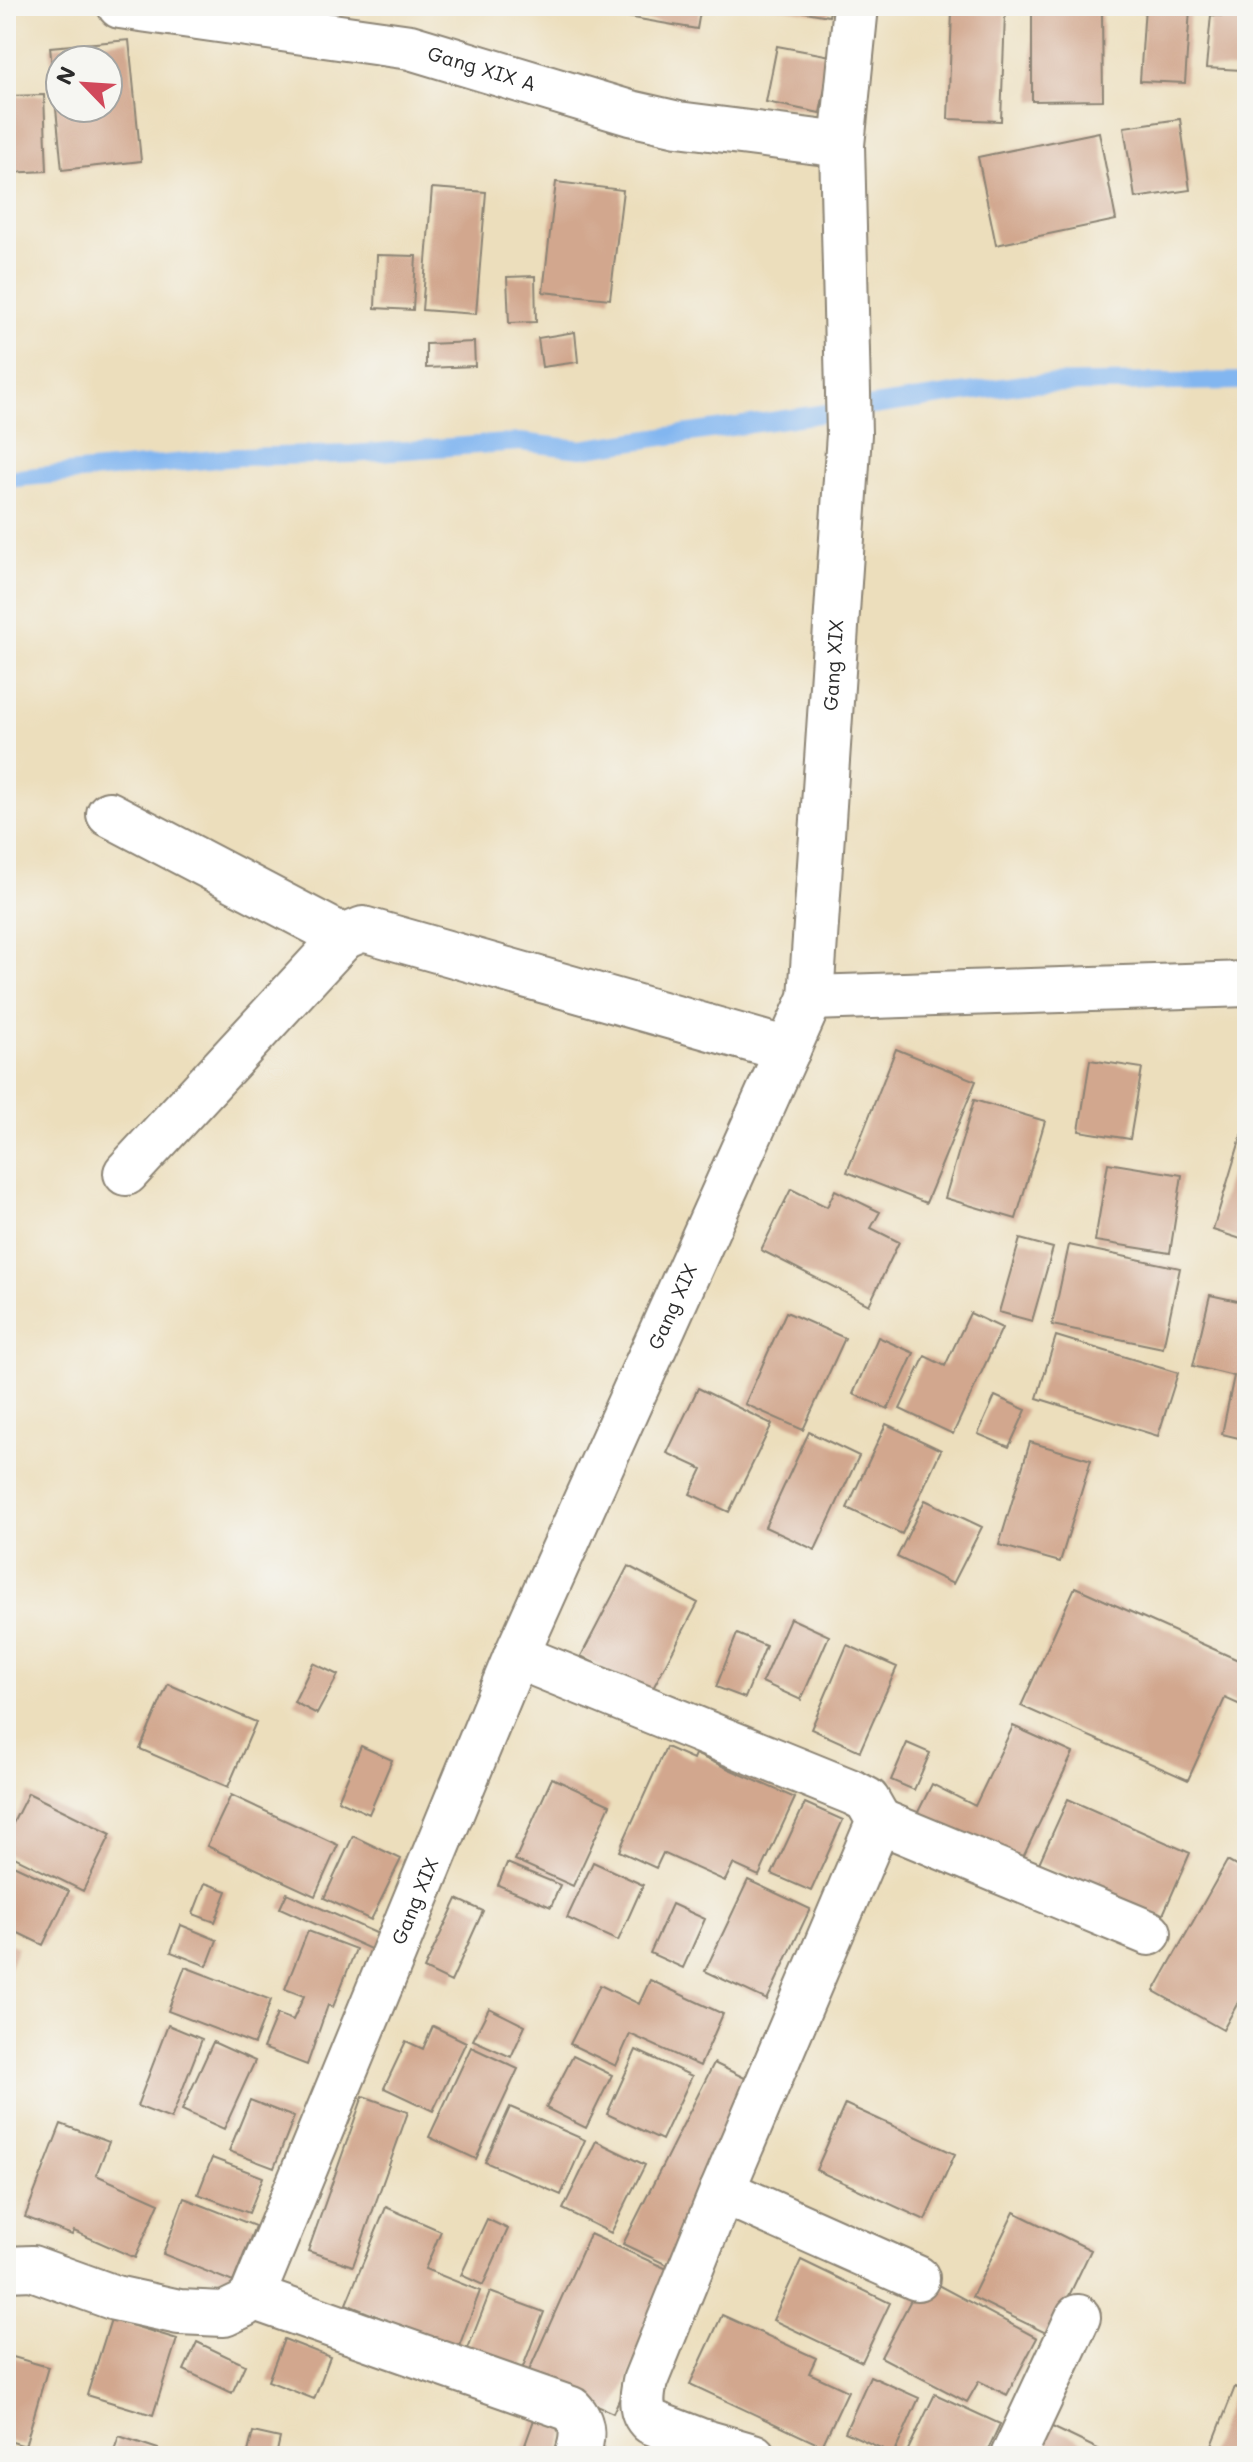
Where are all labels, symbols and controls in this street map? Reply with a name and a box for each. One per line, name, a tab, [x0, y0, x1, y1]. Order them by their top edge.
street label: Gang XIX A	[425, 39, 540, 96]
north arrow	[44, 44, 124, 124]
text: N	[49, 62, 82, 89]
street label: Gang XIX	[816, 618, 848, 712]
street label: Gang XIX	[641, 1259, 702, 1353]
street label: Gang XIX	[385, 1853, 444, 1948]

